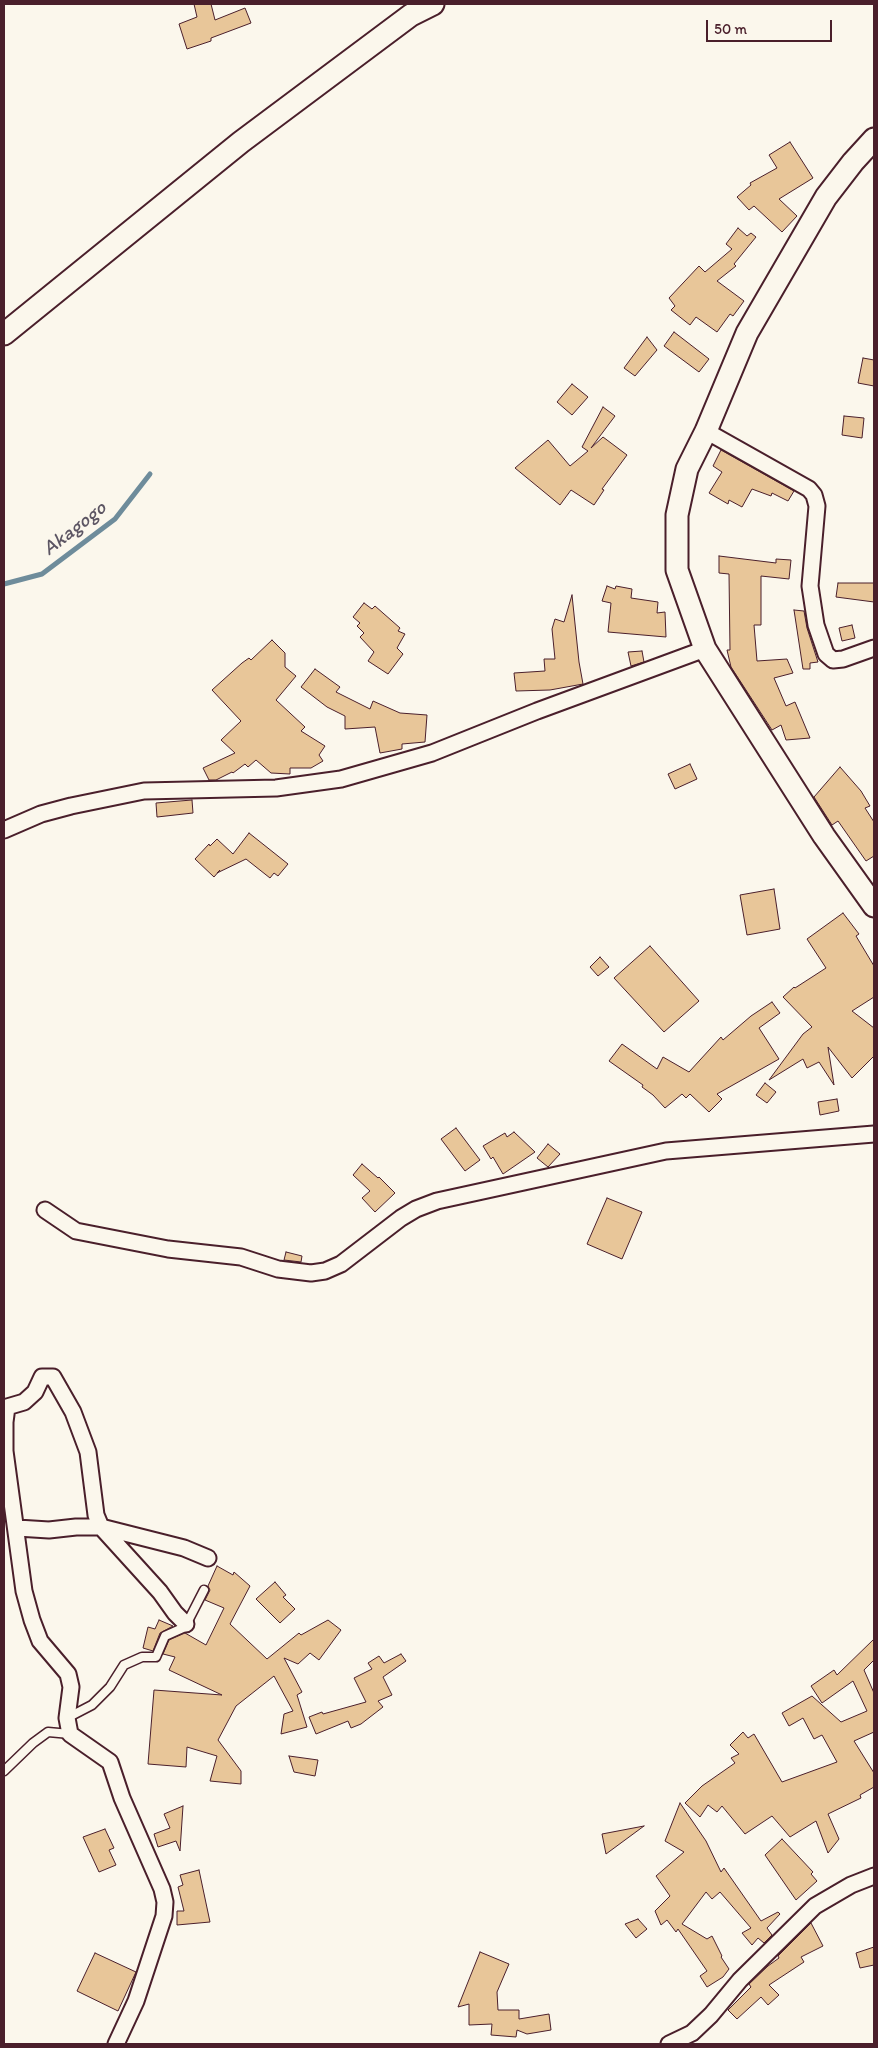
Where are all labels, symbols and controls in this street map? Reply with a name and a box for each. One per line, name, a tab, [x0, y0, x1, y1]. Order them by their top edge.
scale bar	[708, 10, 834, 42]
text: 50 m	[714, 20, 747, 38]
water label: Akagogo	[38, 497, 112, 561]

